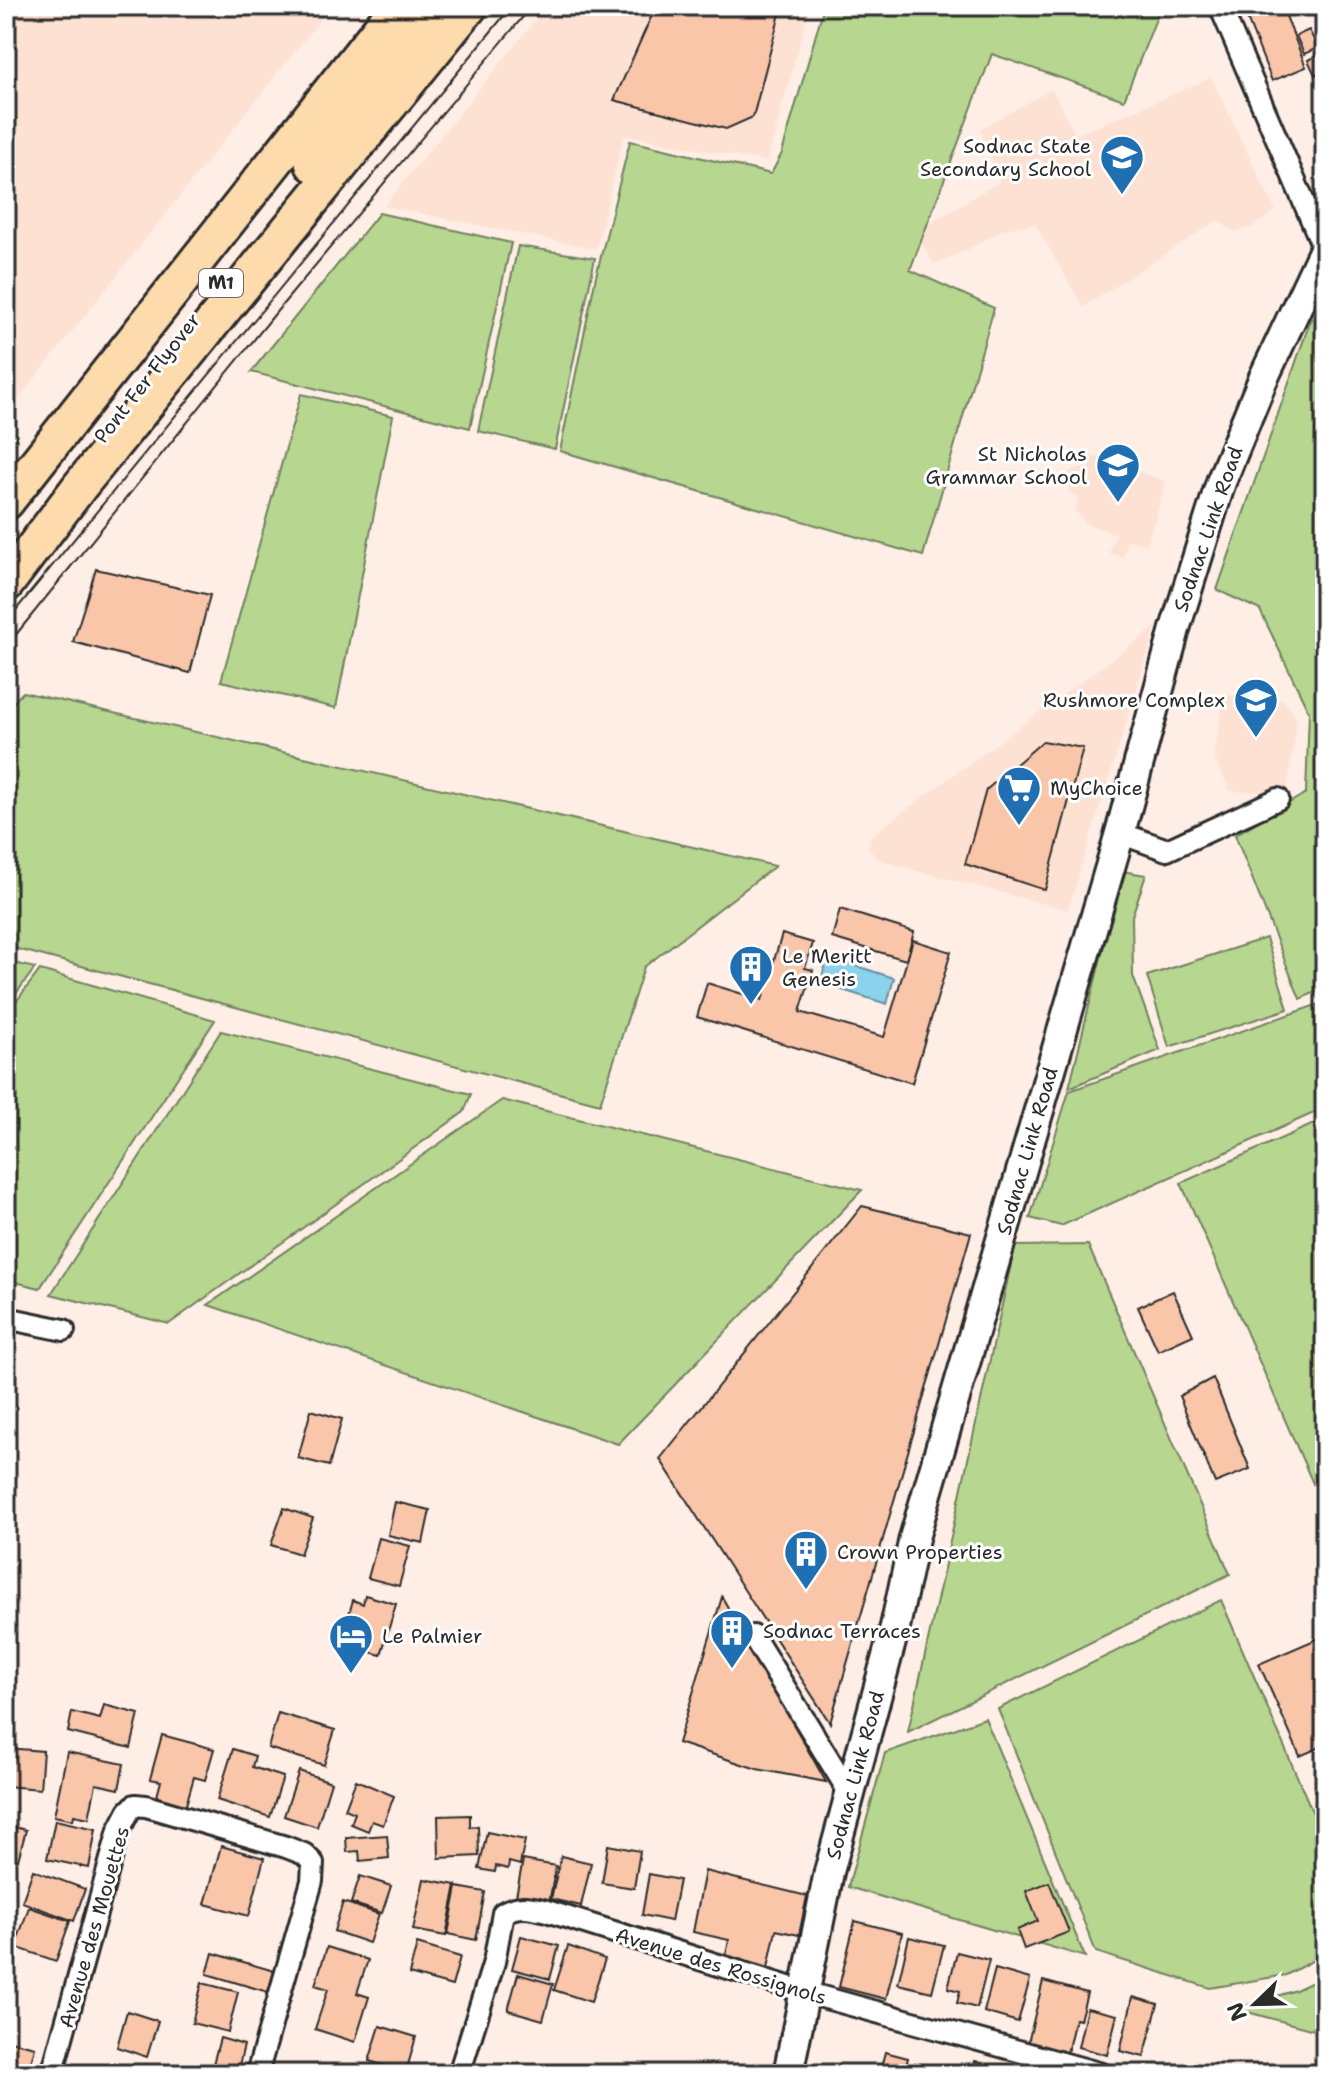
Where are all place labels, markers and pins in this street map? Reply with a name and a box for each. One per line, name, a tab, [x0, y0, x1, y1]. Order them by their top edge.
place label: Sodnac State Secondary School	[920, 133, 1091, 182]
school or university icon: Sodnac State Secondary School	[1098, 133, 1146, 196]
place label: St Nicholas Grammar School	[926, 441, 1087, 490]
school or university icon: St Nicholas Grammar School	[1094, 441, 1142, 504]
school or university icon: Rushmore Complex	[1232, 676, 1280, 739]
place label: Rushmore Complex	[1043, 687, 1225, 713]
supermarket icon: MyChoice	[995, 764, 1043, 827]
place label: MyChoice	[1050, 775, 1143, 801]
building icon: Le Meritt Genesis	[727, 943, 775, 1006]
place label: Le Meritt Genesis	[782, 943, 872, 992]
building icon: Crown Properties	[782, 1528, 830, 1591]
place label: Crown Properties	[837, 1539, 1003, 1565]
building icon: Sodnac Terraces	[708, 1607, 756, 1670]
hotel icon: Le Palmier	[327, 1612, 375, 1675]
place label: Sodnac Terraces	[763, 1618, 921, 1644]
place label: Le Palmier	[382, 1623, 483, 1649]

